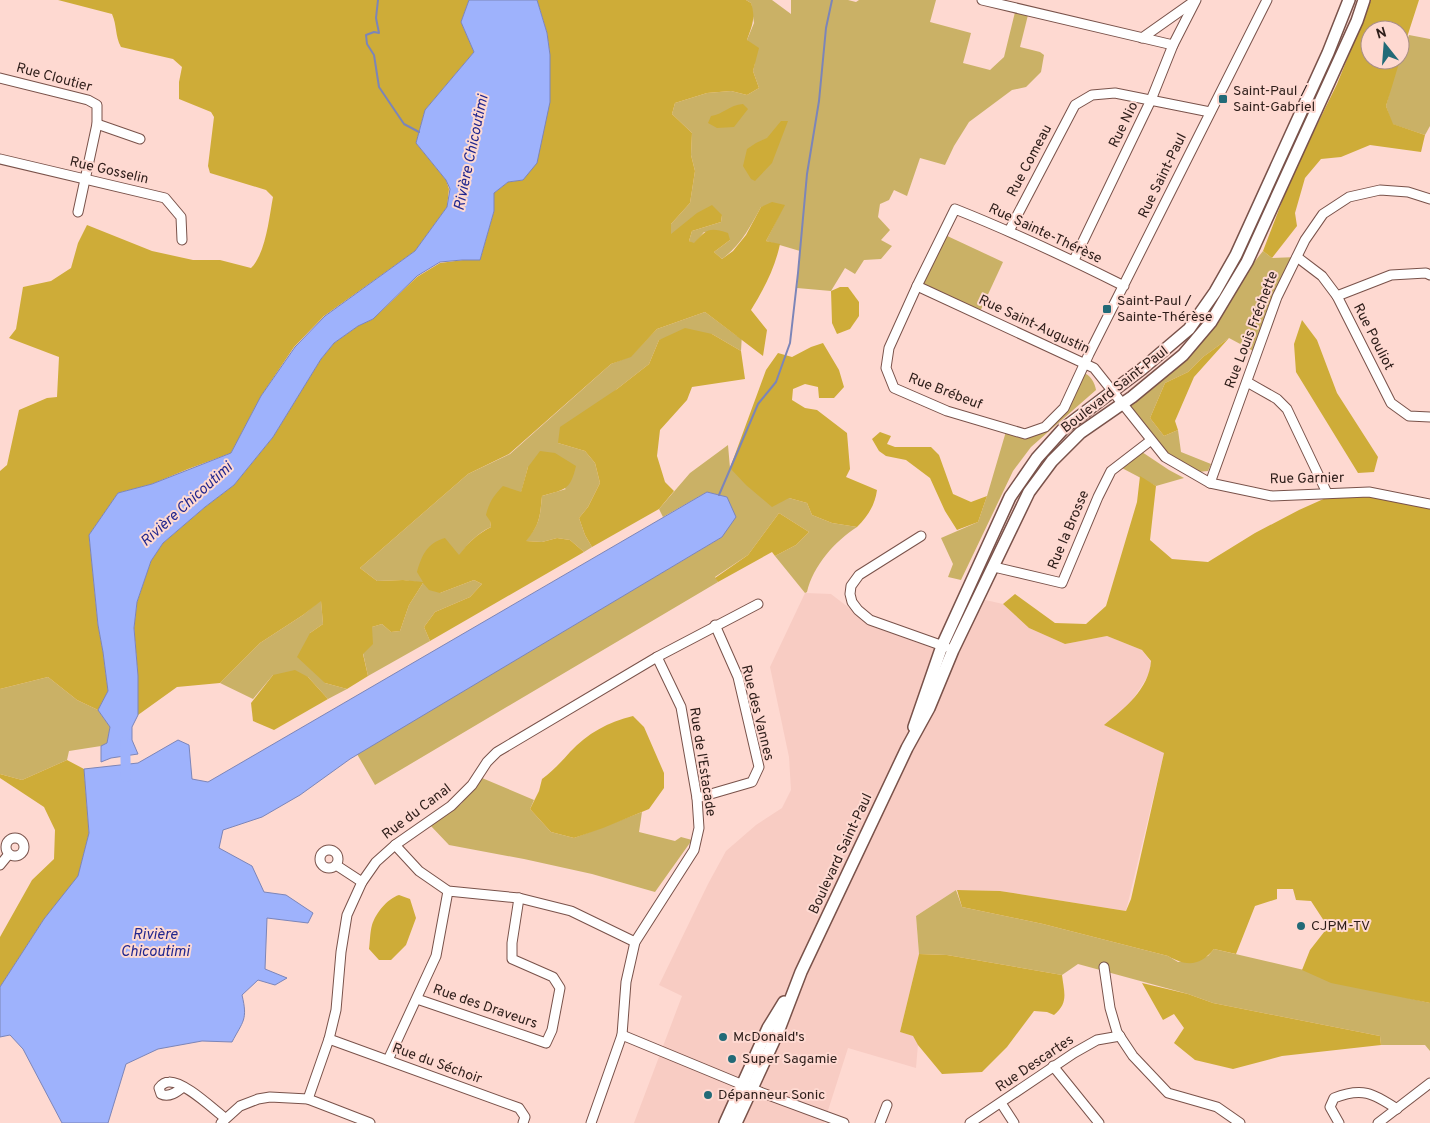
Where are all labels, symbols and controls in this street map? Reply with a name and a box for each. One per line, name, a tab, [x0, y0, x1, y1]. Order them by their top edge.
north arrow	[1360, 20, 1410, 70]
text: N	[1374, 24, 1389, 44]
street label: Rue Cloutier	[14, 60, 94, 96]
place label: Saint-Paul / Saint-Gabriel	[1233, 83, 1315, 116]
water label: Rivière Chicoutimi	[450, 92, 494, 212]
marker: Saint-Paul / Saint-Gabriel	[1217, 93, 1229, 105]
street label: Rue Nio	[1106, 99, 1142, 151]
street label: Rue Comeau	[1004, 122, 1056, 200]
street label: Rue Saint-Paul	[1135, 131, 1191, 221]
street label: Rue Gosselin	[68, 154, 150, 188]
street label: Rue Sainte-Thérèse	[986, 200, 1104, 268]
street label: Rue Louis Fréchette	[1222, 269, 1282, 391]
street label: Rue Saint-Augustin	[976, 292, 1092, 358]
place label: Saint-Paul / Sainte-Thérèse	[1117, 293, 1212, 326]
street label: Rue Pouliot	[1349, 301, 1397, 373]
marker: Saint-Paul / Sainte-Thérèse	[1101, 303, 1113, 315]
street label: Boulevard Saint-Paul	[1058, 343, 1172, 437]
street label: Rue Brébeuf	[906, 370, 985, 414]
water label: Rivière Chicoutimi	[137, 458, 238, 551]
street label: Rue Garnier	[1269, 470, 1345, 488]
street label: Rue la Brosse	[1045, 488, 1093, 572]
street label: Rue des Vannes	[737, 663, 777, 763]
street label: Rue de l'Estacade	[685, 706, 719, 818]
street label: Rue du Canal	[379, 780, 455, 844]
street label: Boulevard Saint-Paul	[806, 791, 876, 917]
place label: CJPM-TV	[1311, 918, 1370, 935]
marker: CJPM-TV	[1295, 920, 1307, 932]
water label: Rivière Chicoutimi	[121, 926, 191, 962]
street label: Rue des Draveurs	[430, 981, 540, 1033]
place label: McDonald's	[733, 1029, 805, 1046]
marker: McDonald's	[717, 1031, 729, 1043]
street label: Rue Descartes	[993, 1032, 1077, 1096]
street label: Rue du Séchoir	[390, 1040, 485, 1088]
place label: Super Sagamie	[742, 1051, 837, 1068]
marker: Super Sagamie	[726, 1053, 738, 1065]
place label: Dépanneur Sonic	[718, 1087, 825, 1104]
marker: Dépanneur Sonic	[702, 1089, 714, 1101]

